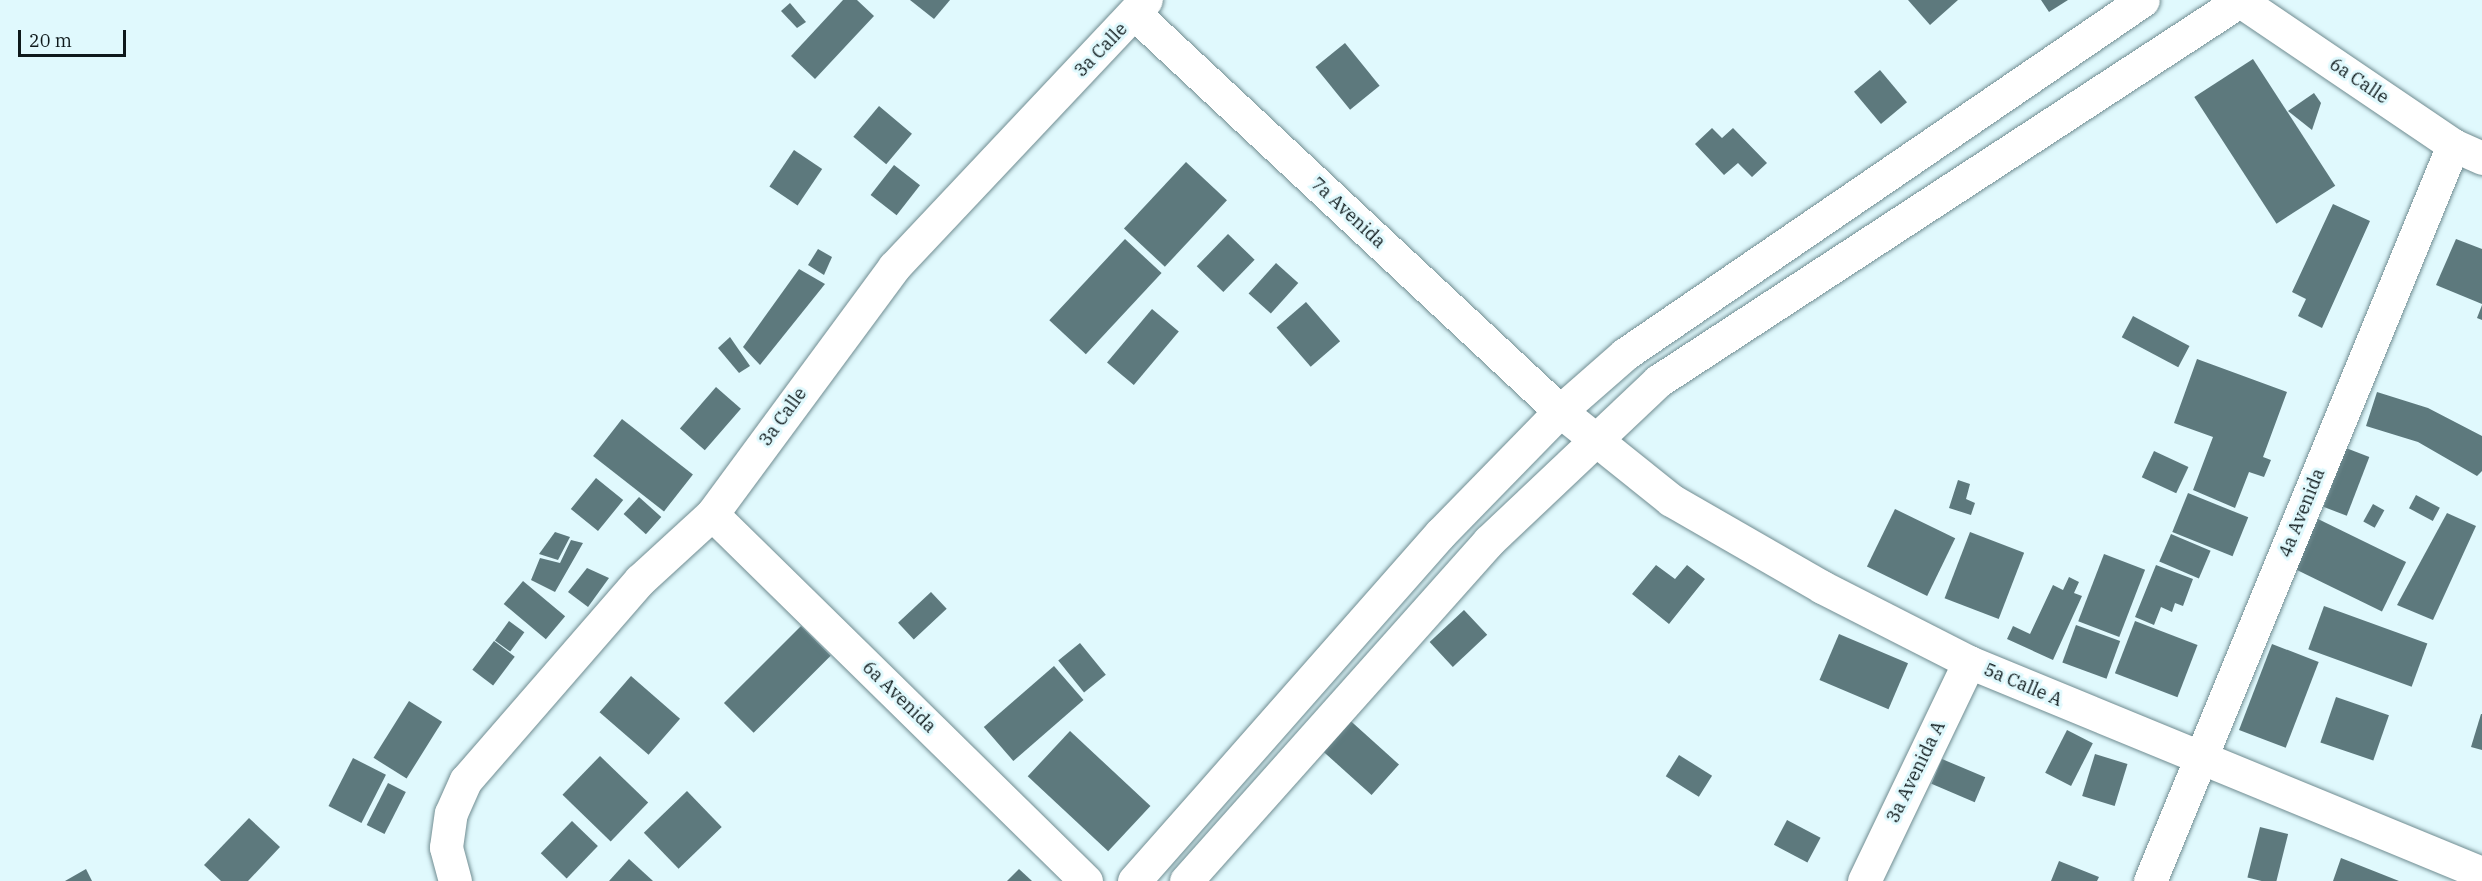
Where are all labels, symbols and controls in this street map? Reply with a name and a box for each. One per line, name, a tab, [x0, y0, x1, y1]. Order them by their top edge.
scale bar	[21, 18, 129, 56]
street label: 3a Calle	[1070, 19, 1132, 81]
text: 20 m	[29, 29, 72, 52]
street label: 6a Calle	[2325, 53, 2393, 109]
street label: 7a Avenida	[1306, 173, 1390, 253]
street label: 3a Calle	[755, 384, 811, 450]
street label: 4a Avenida	[2274, 466, 2330, 560]
street label: 6a Avenida	[858, 657, 940, 737]
street label: 5a Calle A	[1981, 659, 2065, 711]
street label: 3a Avenida A	[1882, 718, 1950, 826]

